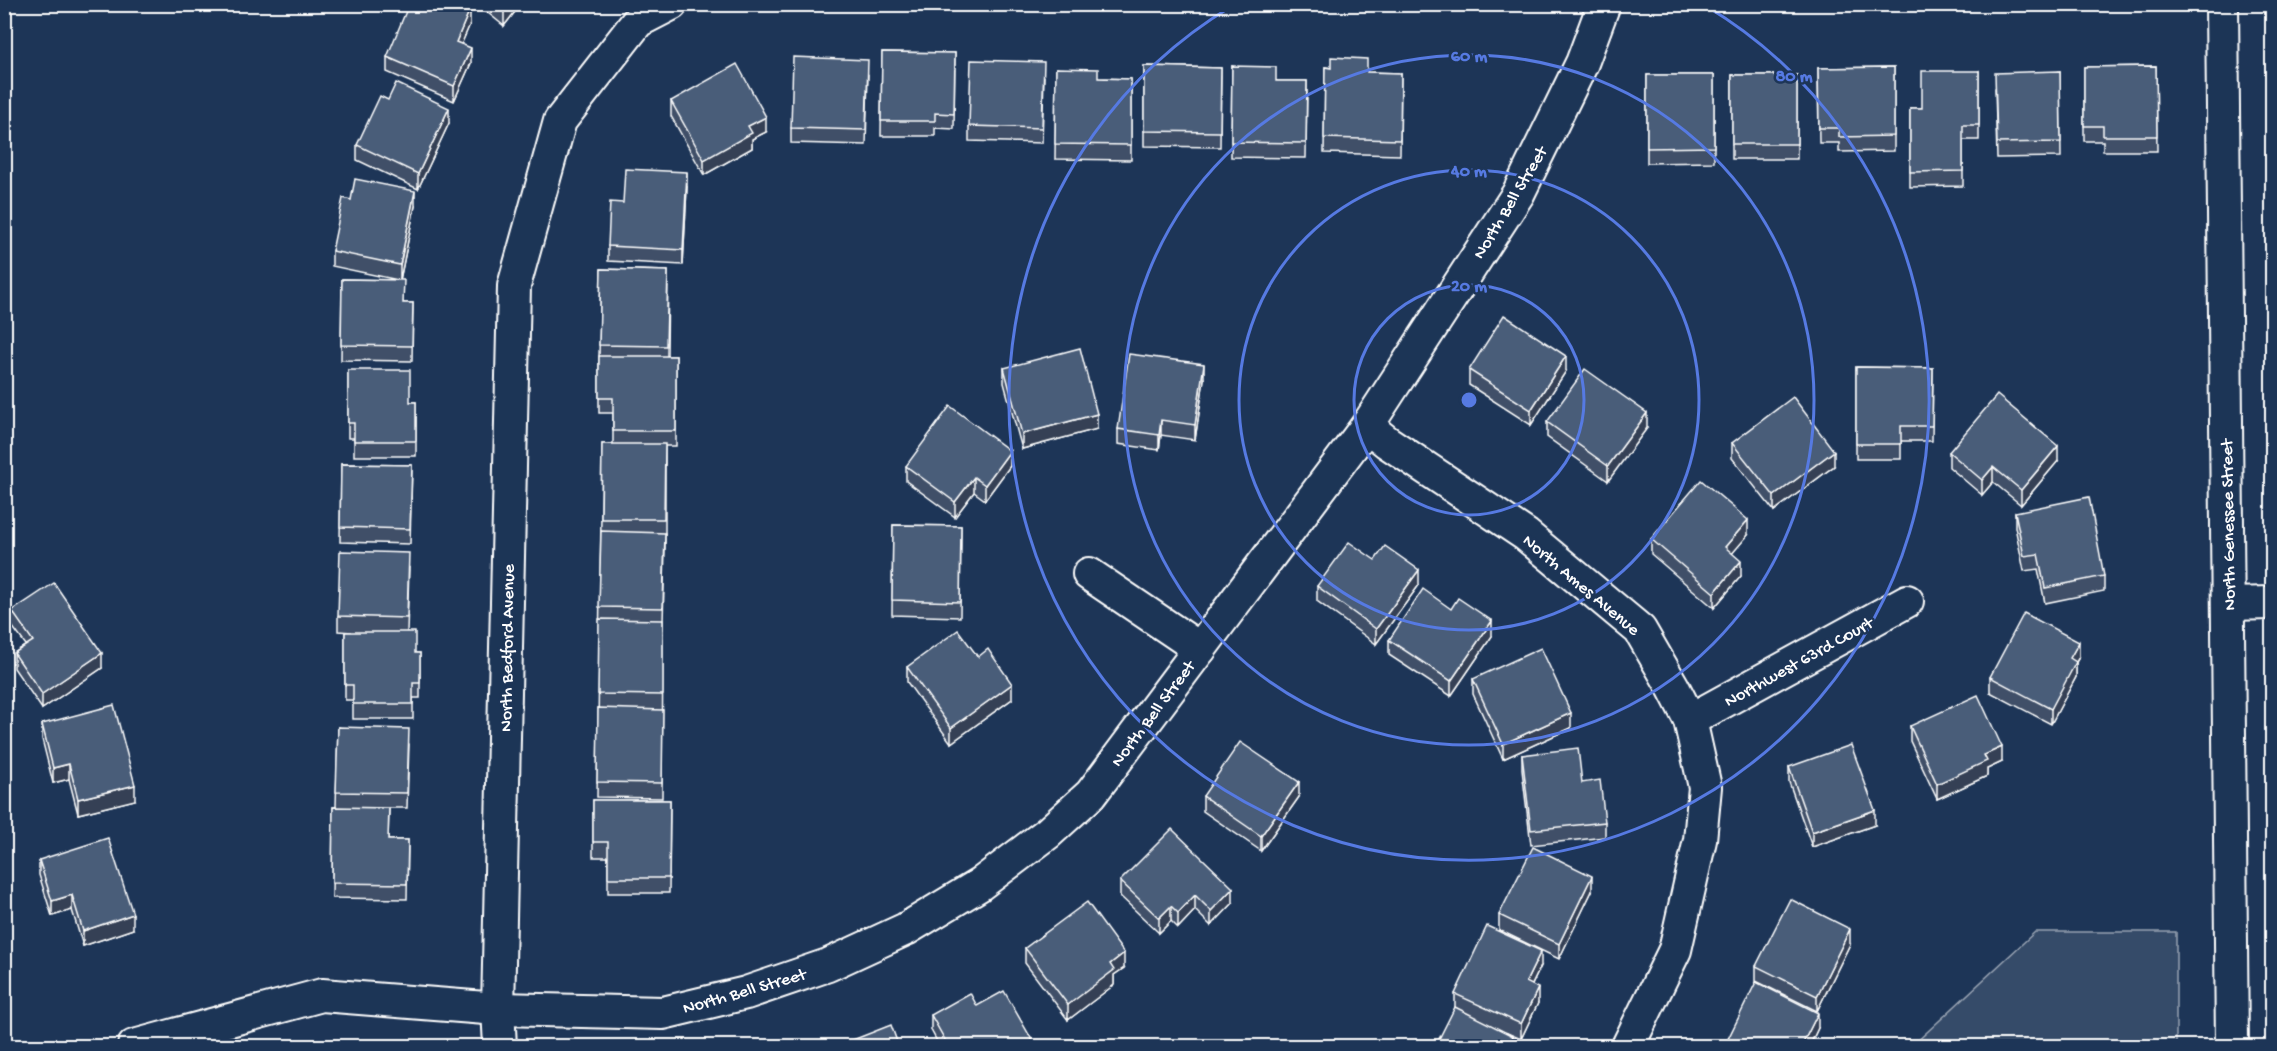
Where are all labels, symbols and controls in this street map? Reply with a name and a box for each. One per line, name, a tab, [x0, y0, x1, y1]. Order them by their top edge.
text: 60 m	[1451, 47, 1487, 68]
text: 80 m	[1775, 67, 1813, 88]
street label: North Bell Street	[1469, 142, 1554, 263]
text: 40 m	[1450, 162, 1487, 183]
text: 20 m	[1451, 277, 1487, 298]
centre of rings	[1459, 390, 1479, 410]
street label: North Genessee Street	[2217, 437, 2241, 611]
street label: North Ames Avenue	[1518, 531, 1644, 641]
street label: North Bedford Avenue	[497, 563, 520, 732]
street label: Northwest 63rd Court	[1721, 613, 1879, 713]
street label: North Bell Street	[1107, 656, 1202, 772]
street label: North Bell Street	[681, 964, 810, 1020]

